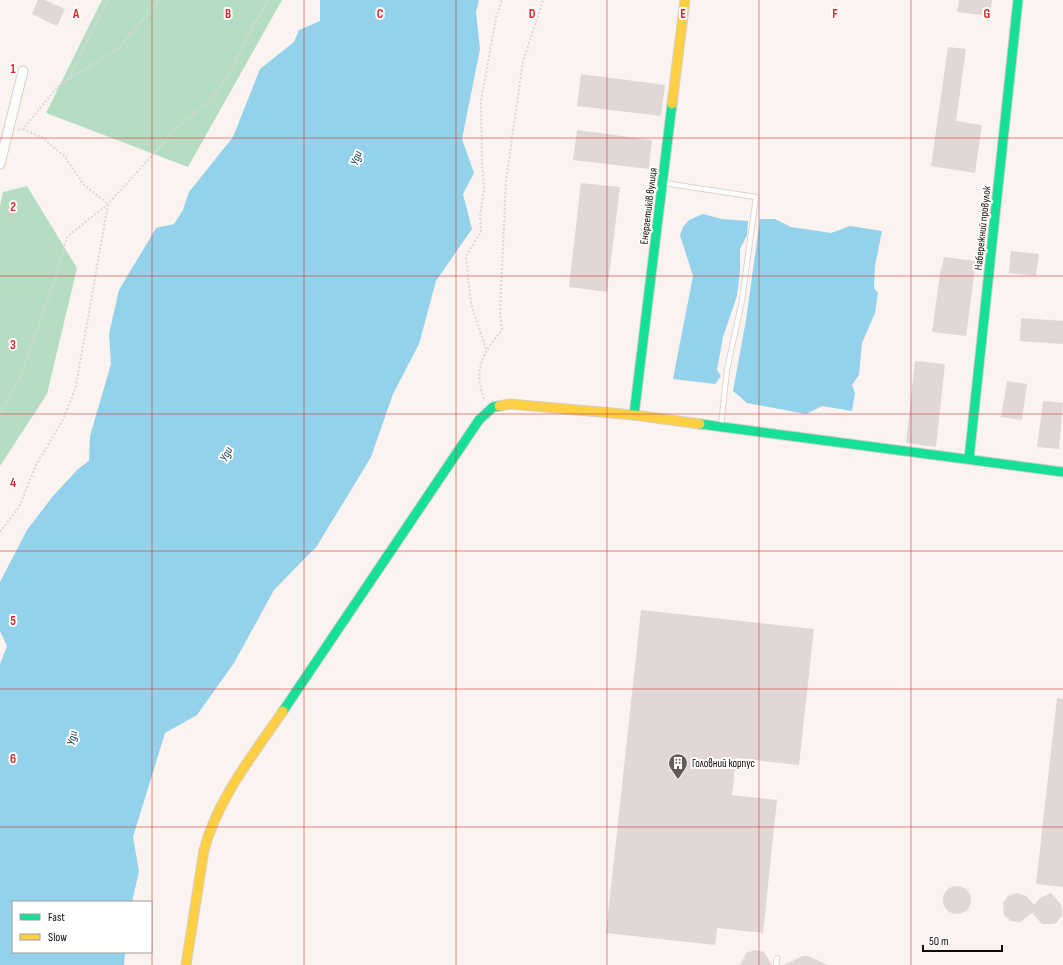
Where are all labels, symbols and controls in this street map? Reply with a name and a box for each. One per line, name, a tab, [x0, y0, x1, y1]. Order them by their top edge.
text: A	[72, 6, 80, 22]
text: B	[225, 6, 231, 22]
text: C	[377, 6, 384, 22]
text: D	[529, 6, 536, 22]
text: E	[680, 6, 686, 22]
text: F	[832, 6, 838, 22]
text: G	[984, 6, 991, 22]
text: 1	[10, 61, 16, 77]
water label: Уди	[347, 149, 366, 167]
street label: Енергетиків вулиця	[637, 167, 660, 245]
street label: Набережний провулок	[972, 185, 993, 271]
text: 2	[10, 199, 16, 215]
text: 3	[10, 337, 16, 353]
water label: Уди	[217, 444, 236, 464]
text: 4	[10, 475, 16, 491]
text: 5	[10, 613, 16, 629]
water label: Уди	[64, 730, 81, 746]
text: 6	[10, 751, 16, 767]
building icon: Головний корпус	[667, 752, 689, 780]
place label: Головний корпус	[692, 757, 755, 770]
legend	[12, 901, 152, 953]
text: Fast	[48, 910, 65, 925]
scale bar	[923, 927, 1002, 953]
text: Slow	[48, 930, 67, 945]
text: 50 m	[929, 934, 949, 949]

